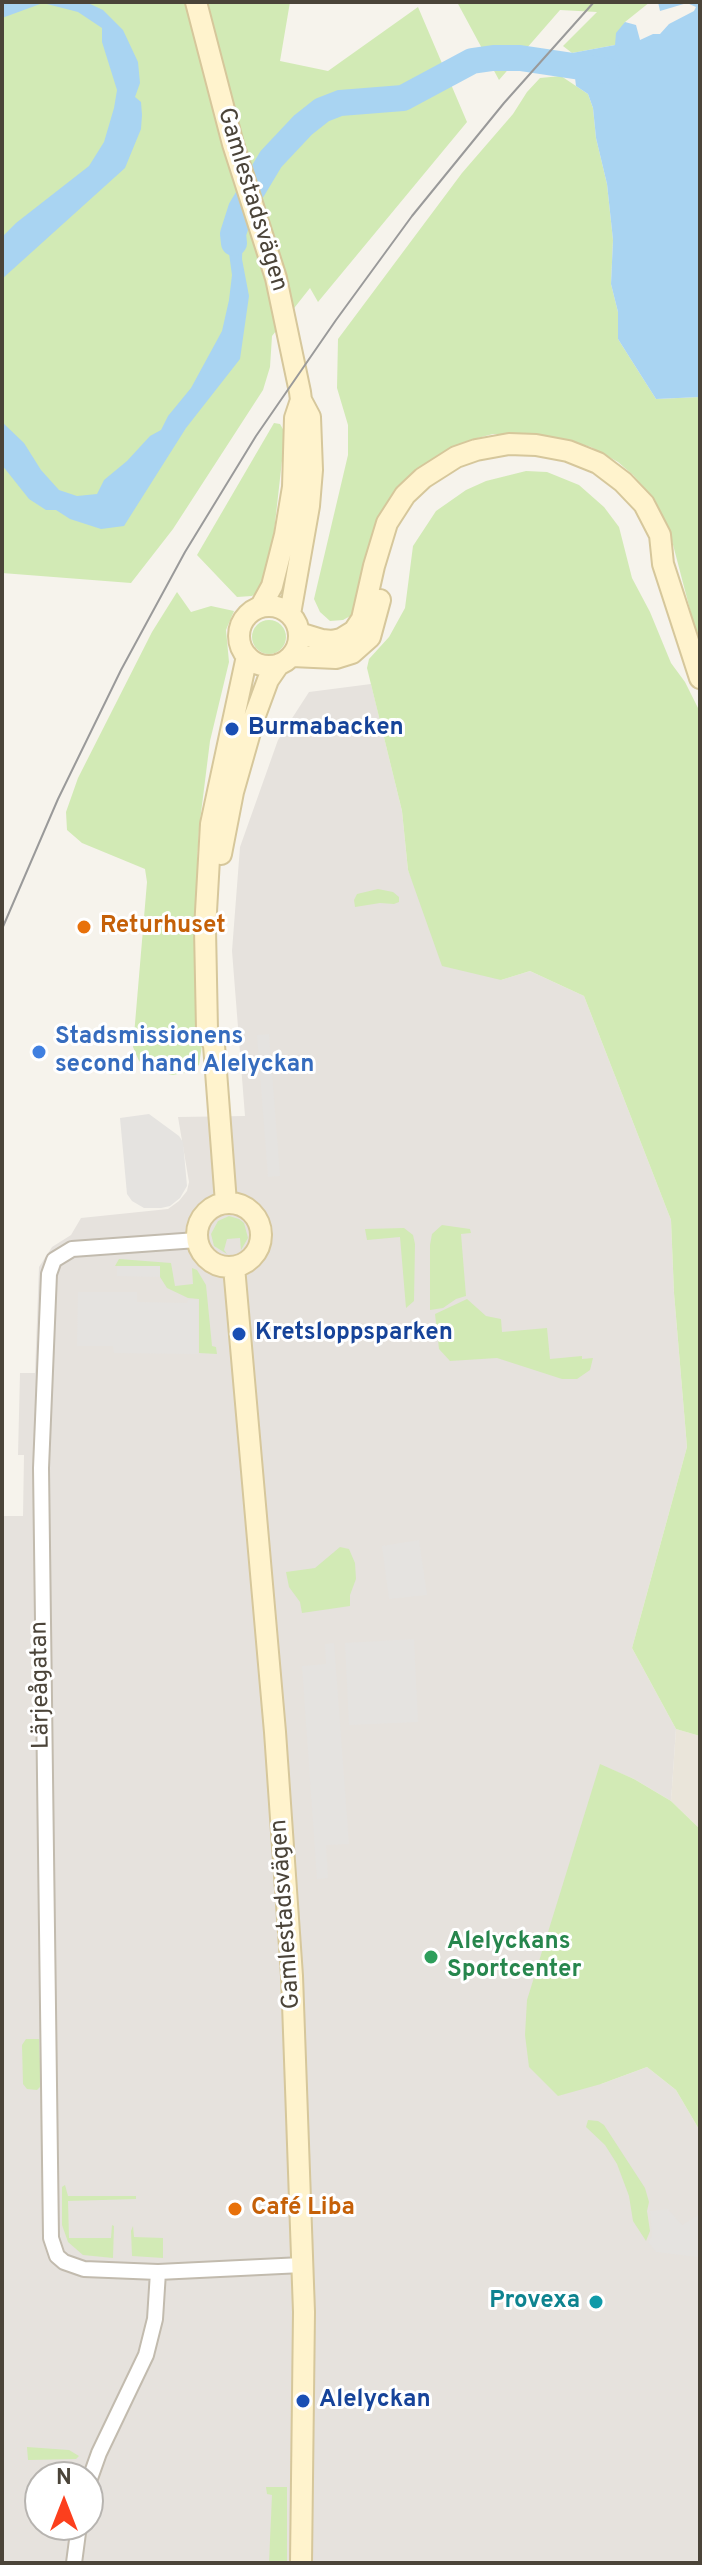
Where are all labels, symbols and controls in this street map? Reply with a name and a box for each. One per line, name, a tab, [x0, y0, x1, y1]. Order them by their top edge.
street label: Gamlestadsvägen	[209, 105, 293, 295]
place label: Burmabacken	[248, 715, 404, 743]
marker: Burmabacken	[223, 720, 241, 738]
place label: Returhuset	[100, 913, 226, 941]
marker: Returhuset	[75, 918, 93, 936]
place label: Stadsmissionens second hand Alelyckan	[55, 1024, 314, 1080]
marker: Stadsmissionens second hand Alelyckan	[30, 1043, 48, 1061]
place label: Kretsloppsparken	[255, 1320, 453, 1348]
marker: Kretsloppsparken	[230, 1325, 248, 1343]
street label: Lärjeågatan	[26, 1621, 58, 1749]
street label: Gamlestadsvägen	[266, 1818, 308, 2010]
place label: Alelyckans Sportcenter	[447, 1929, 581, 1985]
marker: Alelyckans Sportcenter	[422, 1948, 440, 1966]
place label: Café Liba	[251, 2195, 355, 2223]
marker: Café Liba	[226, 2200, 244, 2218]
place label: Provexa	[489, 2288, 580, 2316]
marker: Provexa	[587, 2293, 605, 2311]
place label: Alelyckan	[319, 2387, 431, 2415]
marker: Alelyckan	[294, 2392, 312, 2410]
north arrow	[24, 2461, 104, 2541]
text: N	[56, 2465, 72, 2492]

